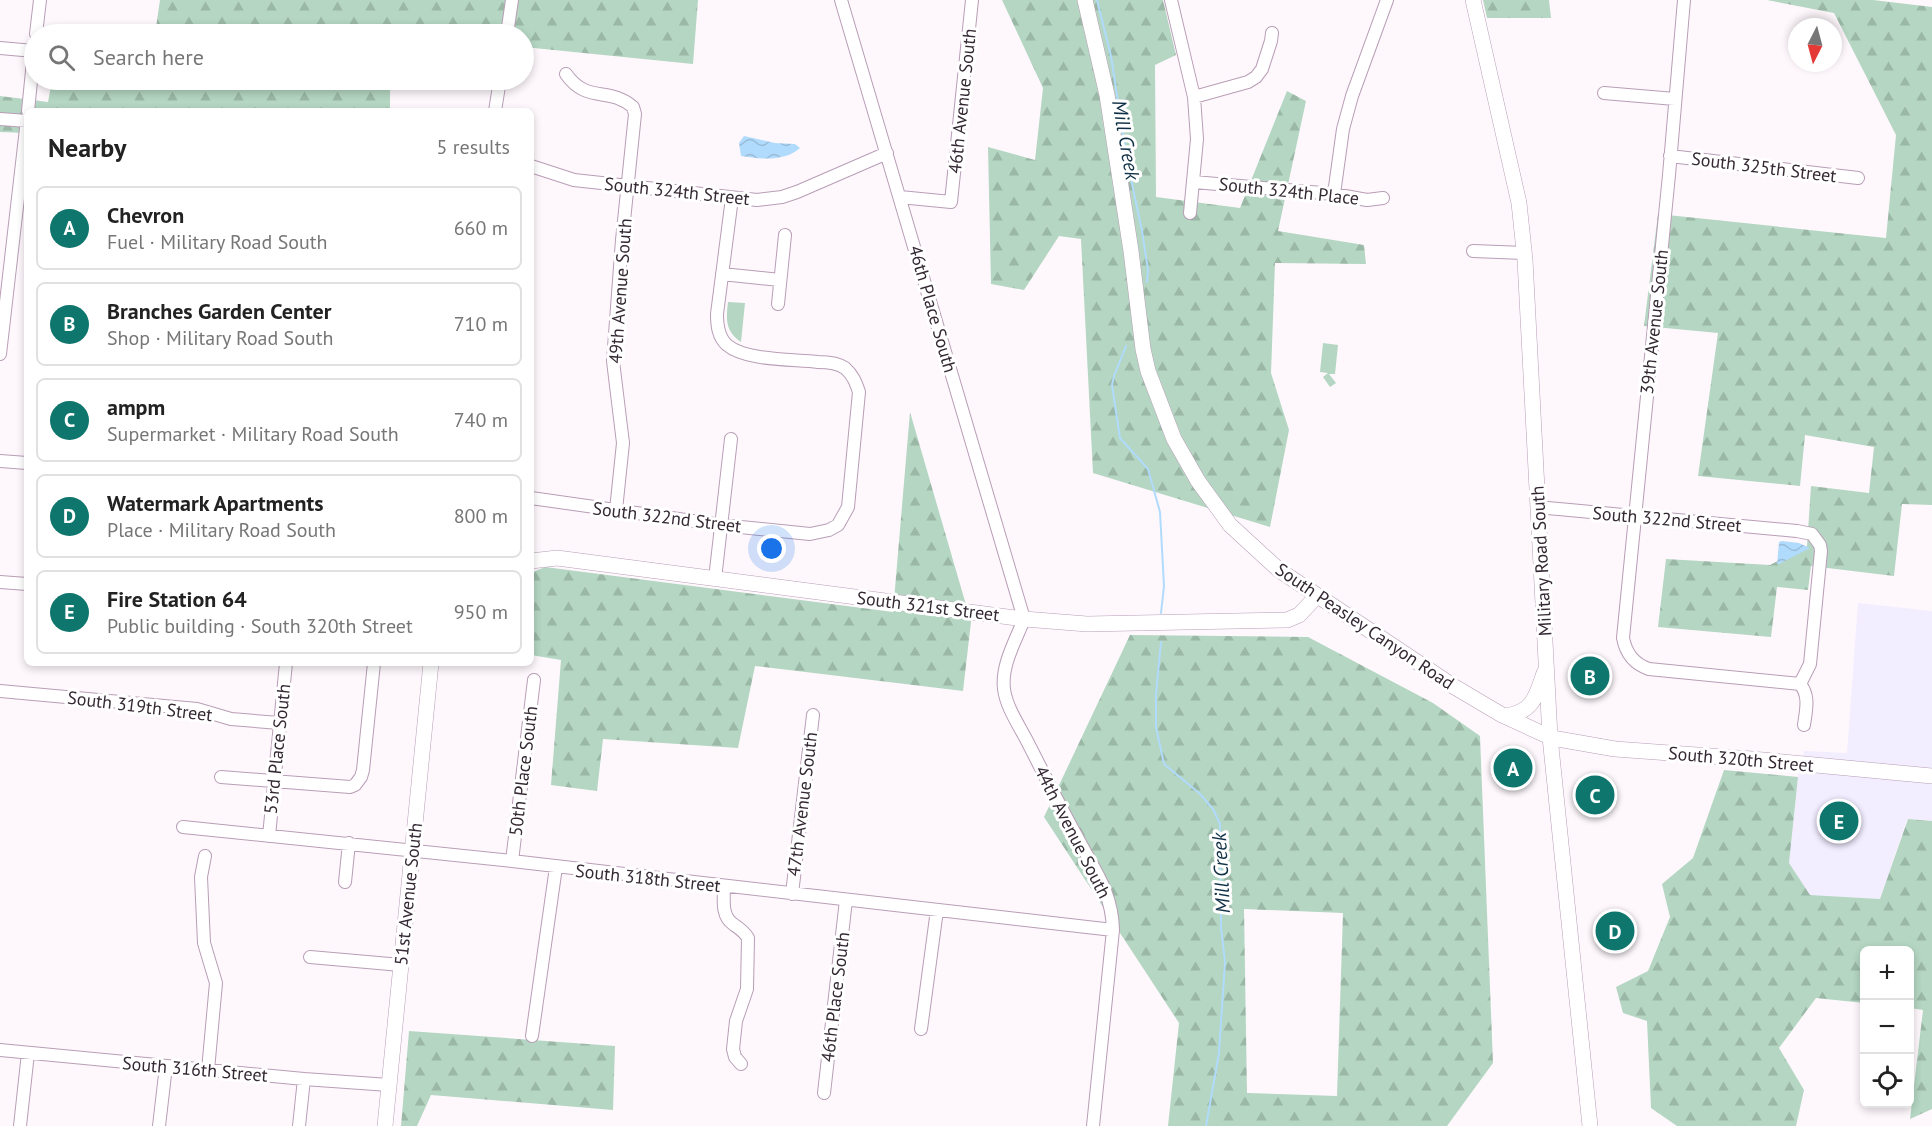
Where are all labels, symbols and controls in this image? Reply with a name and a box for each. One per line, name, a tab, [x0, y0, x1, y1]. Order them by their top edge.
north arrow	[1788, 18, 1842, 72]
search box	[24, 24, 534, 90]
street label: 46th Avenue South	[943, 27, 981, 175]
icon: search	[45, 41, 78, 74]
text: Search here	[93, 43, 204, 71]
water label: Mill Creek	[1106, 98, 1146, 183]
text: Nearby	[48, 131, 126, 164]
text: 5 results	[437, 134, 510, 160]
street label: South 325th Street	[1690, 147, 1838, 187]
street label: South 324th Street	[603, 172, 751, 210]
street label: South 324th Place	[1218, 172, 1360, 210]
text: Chevron	[107, 201, 184, 229]
text: A	[63, 215, 76, 241]
text: 660 m	[454, 215, 508, 241]
street label: 49th Avenue South	[603, 218, 637, 364]
text: Fuel · Military Road South	[107, 229, 327, 255]
street label: 46th Place South	[904, 243, 962, 375]
street label: 39th Avenue South	[1635, 248, 1673, 396]
text: Branches Garden Center	[107, 297, 331, 325]
text: B	[64, 311, 75, 337]
text: 710 m	[454, 311, 508, 337]
text: Shop · Military Road South	[107, 325, 333, 351]
text: ampm	[107, 393, 165, 421]
text: C	[64, 407, 75, 433]
text: 740 m	[454, 407, 508, 433]
text: Supermarket · Military Road South	[107, 421, 399, 447]
street label: Military Road South	[1526, 485, 1556, 637]
text: Watermark Apartments	[107, 489, 323, 517]
street label: South 322nd Street	[591, 496, 743, 538]
street label: South 322nd Street	[1592, 501, 1742, 537]
text: D	[63, 503, 76, 529]
text: 800 m	[454, 503, 508, 529]
text: Place · Military Road South	[107, 517, 336, 543]
your location	[757, 534, 786, 563]
street label: South Peasley Canyon Road	[1271, 558, 1459, 694]
text: Fire Station 64	[107, 585, 247, 613]
street label: South 321st Street	[855, 586, 1001, 626]
text: E	[64, 599, 75, 625]
text: 950 m	[454, 599, 508, 625]
text: Public building · South 320th Street	[107, 613, 413, 639]
pin: B	[1570, 654, 1610, 698]
street label: 53rd Place South	[259, 683, 295, 815]
street label: South 319th Street	[66, 686, 214, 726]
street label: 50th Place South	[504, 705, 542, 837]
street label: 47th Avenue South	[782, 731, 822, 877]
street label: South 320th Street	[1667, 741, 1815, 777]
pin: A	[1494, 746, 1532, 790]
street label: 44th Avenue South	[1030, 762, 1116, 902]
pin: C	[1576, 772, 1614, 818]
pin: E	[1820, 798, 1858, 844]
street label: 51st Avenue South	[389, 821, 427, 967]
water label: Mill Creek	[1206, 831, 1236, 914]
street label: South 318th Street	[574, 859, 722, 897]
pin: D	[1596, 908, 1634, 954]
street label: 46th Place South	[816, 931, 854, 1063]
map controls	[1860, 946, 1914, 1108]
button: +	[1860, 946, 1914, 1000]
button: −	[1860, 1000, 1914, 1054]
street label: South 316th Street	[121, 1051, 269, 1087]
button: locate	[1860, 1054, 1914, 1108]

